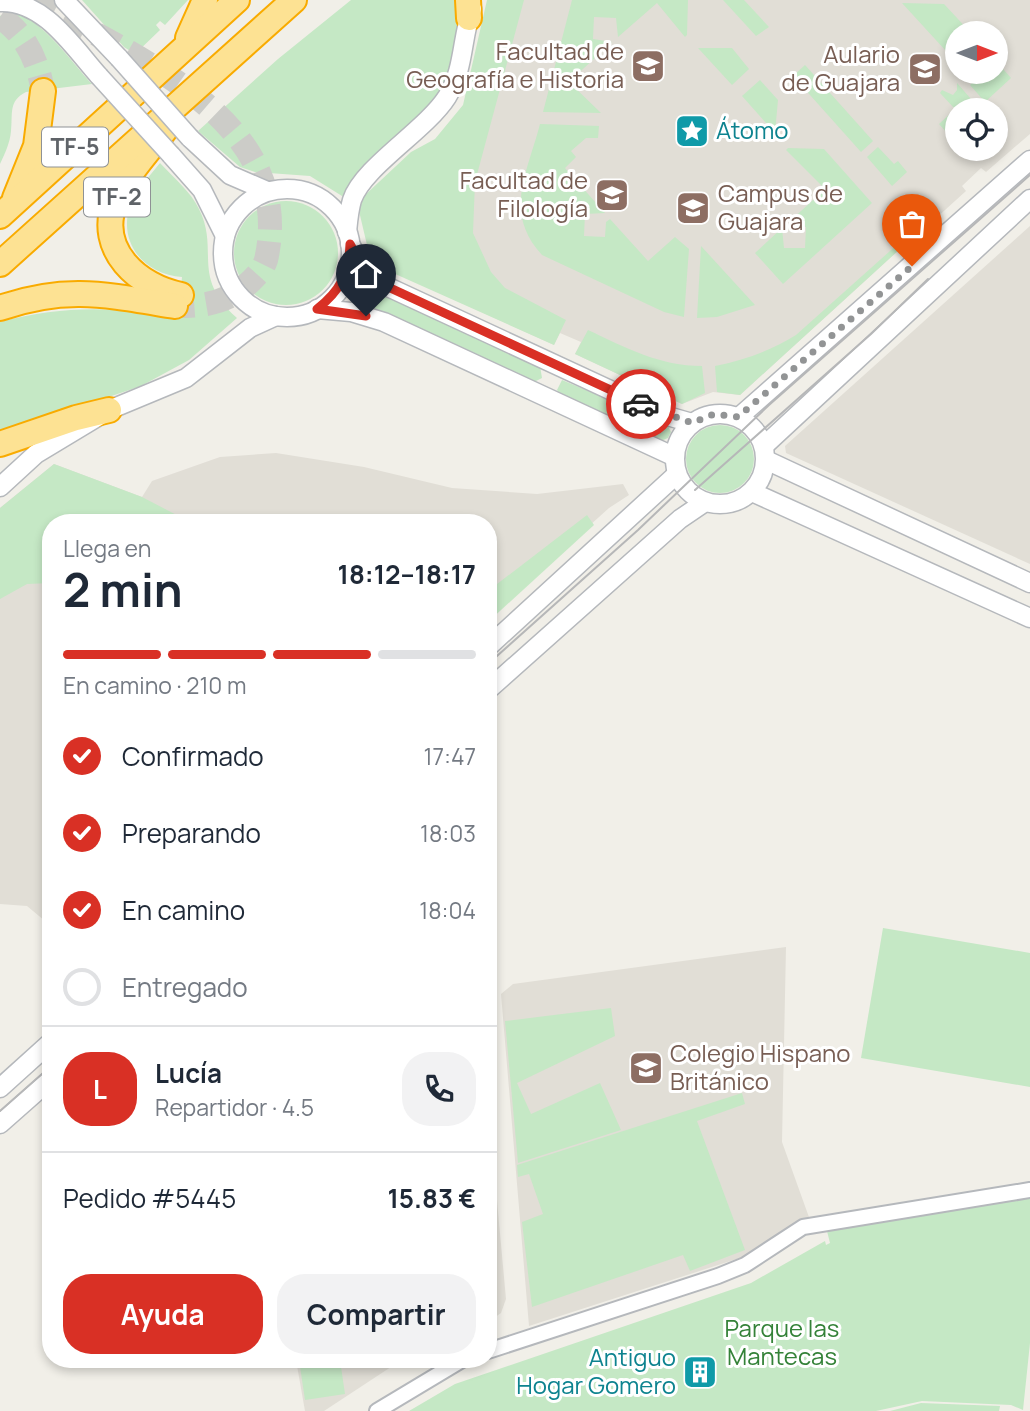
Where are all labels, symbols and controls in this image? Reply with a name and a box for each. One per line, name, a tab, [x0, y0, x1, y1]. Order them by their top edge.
north arrow	[945, 21, 1008, 84]
map controls	[945, 21, 1008, 161]
place label: Facultad de Geografía e Historia	[406, 34, 624, 95]
place label: Aulario de Guajara	[782, 37, 900, 98]
school or university icon: Facultad de Geografía e Historia	[629, 47, 667, 85]
school or university icon: Aulario de Guajara	[906, 50, 944, 88]
button: locate	[945, 98, 1008, 161]
place icon: Átomo	[673, 112, 711, 150]
place label: Átomo	[716, 113, 789, 146]
road number: TF-5	[42, 128, 108, 166]
place label: Facultad de Filología	[460, 163, 588, 224]
school or university icon: Facultad de Filología	[593, 176, 631, 214]
place label: Campus de Guajara	[718, 176, 843, 237]
road number: TF-2	[84, 178, 150, 216]
school or university icon: Campus de Guajara	[674, 189, 712, 227]
pin	[882, 194, 942, 266]
icon: bag	[893, 205, 931, 243]
pin	[336, 244, 396, 316]
icon: home	[347, 255, 385, 293]
courier	[606, 369, 676, 439]
icon: car	[622, 385, 660, 423]
text: Llega en	[63, 532, 151, 564]
text: 18:12–18:17	[338, 556, 476, 592]
text: 2 min	[63, 558, 183, 621]
text: En camino · 210 m	[63, 669, 247, 701]
icon: check	[63, 737, 101, 775]
text: Confirmado	[122, 738, 264, 774]
text: 17:47	[424, 740, 476, 772]
icon: check	[63, 814, 101, 852]
text: Preparando	[122, 815, 261, 851]
text: 18:03	[420, 817, 476, 849]
icon: check	[63, 891, 101, 929]
text: En camino	[122, 892, 245, 928]
text: 18:04	[419, 894, 476, 926]
text: Entregado	[122, 969, 248, 1005]
place label: Colegio Hispano Británico	[670, 1036, 850, 1097]
school or university icon: Colegio Hispano Británico	[627, 1049, 665, 1087]
button: phone	[402, 1052, 476, 1126]
text: Lucía	[155, 1055, 222, 1091]
text: L	[93, 1071, 107, 1107]
text: Repartidor · 4.5	[155, 1091, 314, 1123]
text: Pedido #5445	[63, 1180, 236, 1216]
text: 15.83 €	[387, 1180, 476, 1216]
button: Ayuda	[63, 1274, 263, 1354]
button: Compartir	[277, 1274, 476, 1354]
park label: Parque las Mantecas	[725, 1311, 839, 1372]
place label: Antiguo Hogar Gomero	[516, 1340, 676, 1401]
building icon: Antiguo Hogar Gomero	[681, 1353, 719, 1391]

